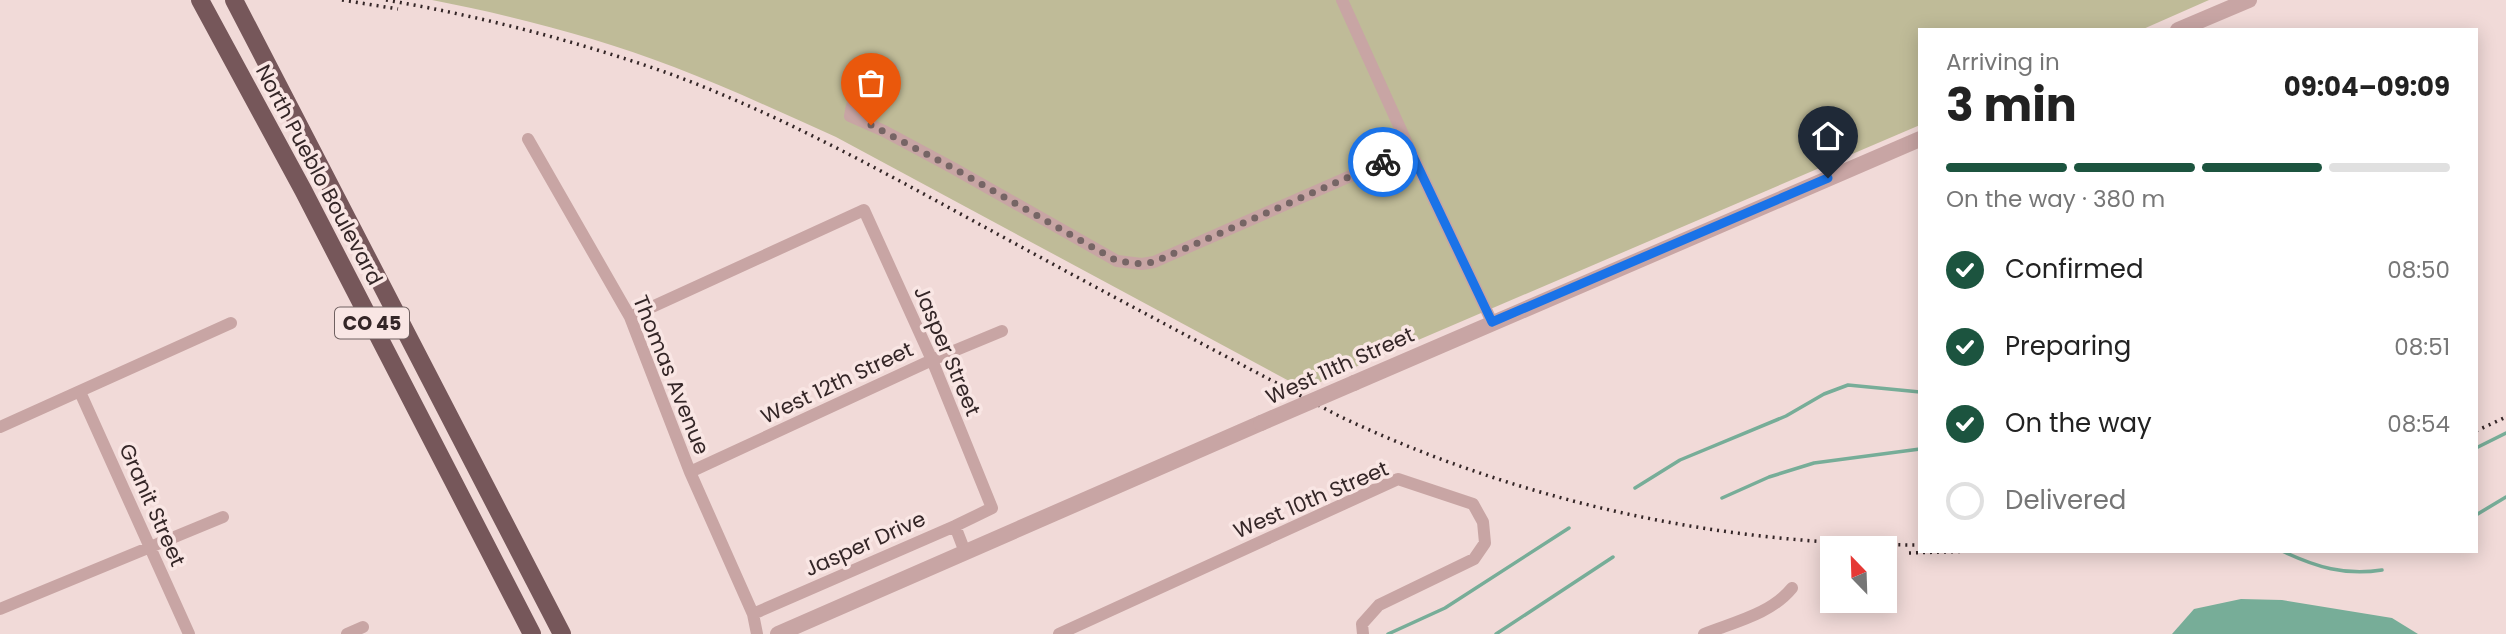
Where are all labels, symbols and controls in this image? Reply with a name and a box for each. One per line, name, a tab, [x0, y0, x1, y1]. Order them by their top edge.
text: Arriving in	[1946, 46, 2060, 78]
pin	[841, 53, 901, 125]
street label: North Pueblo Boulevard	[249, 59, 390, 290]
icon: bag	[852, 64, 890, 102]
text: 09:04–09:09	[2284, 69, 2450, 105]
text: 3 min	[1946, 73, 2077, 137]
pin	[1798, 106, 1858, 178]
icon: home	[1809, 117, 1847, 155]
courier	[1348, 127, 1418, 197]
icon: bike	[1364, 143, 1402, 181]
text: On the way · 380 m	[1946, 183, 2165, 215]
icon: check	[1946, 251, 1984, 289]
text: Confirmed	[2005, 251, 2143, 287]
text: 08:50	[2387, 254, 2450, 286]
street label: Jasper Street	[907, 281, 988, 420]
street label: Thomas Avenue	[626, 291, 717, 459]
road number: CO 45	[335, 308, 409, 338]
street label: West 11th Street	[1261, 320, 1418, 411]
icon: check	[1946, 328, 1984, 366]
text: Preparing	[2005, 328, 2131, 364]
text: 08:51	[2394, 331, 2450, 363]
street label: West 12th Street	[756, 335, 918, 430]
icon: check	[1946, 405, 1984, 443]
text: On the way	[2005, 405, 2152, 441]
text: 08:54	[2387, 408, 2450, 440]
street label: Granit Street	[112, 439, 192, 571]
street label: West 10th Street	[1229, 454, 1393, 545]
text: Delivered	[2005, 482, 2126, 518]
street label: Jasper Drive	[800, 504, 930, 583]
north arrow	[1820, 536, 1897, 612]
map controls	[1820, 536, 1897, 613]

